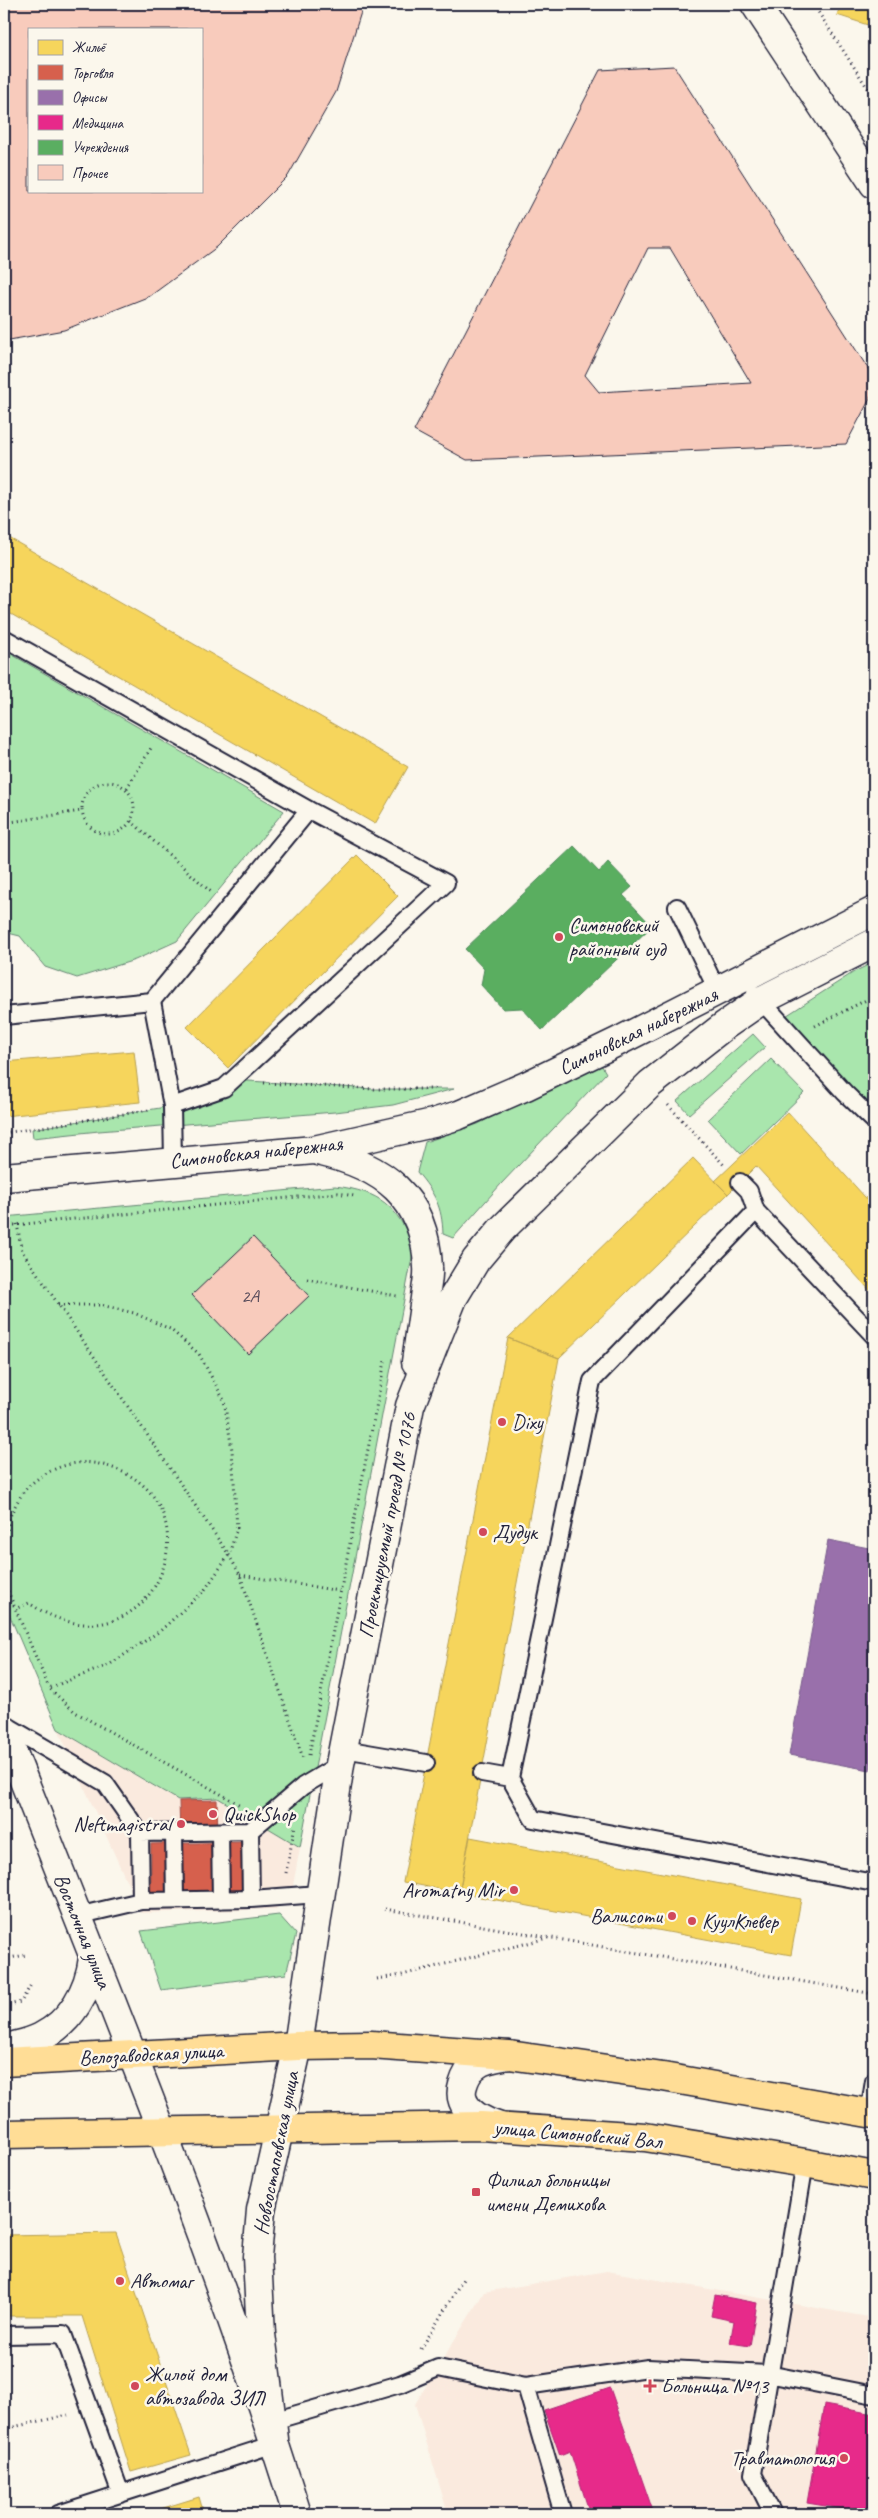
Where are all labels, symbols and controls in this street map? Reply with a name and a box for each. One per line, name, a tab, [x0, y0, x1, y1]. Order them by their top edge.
legend	[28, 28, 202, 192]
text: Жильё	[72, 38, 107, 57]
text: Торговля	[72, 64, 115, 83]
text: Офисы	[72, 88, 107, 107]
text: Медицина	[72, 114, 125, 133]
text: Учреждения	[72, 138, 129, 157]
text: Прочее	[72, 164, 108, 183]
place label: Симоновский районный суд	[569, 912, 667, 962]
marker: Симоновский районный суд	[553, 931, 565, 943]
street label: Симоновская набережная	[554, 981, 723, 1081]
street label: Симоновская набережная	[168, 1130, 345, 1174]
house number: 2А	[241, 1284, 261, 1308]
place label: Dixy	[512, 1409, 545, 1435]
street label: Проектируемый проезд № 1076	[352, 1410, 422, 1640]
marker: Dixy	[496, 1416, 508, 1428]
place label: Дудук	[493, 1519, 539, 1545]
marker: Дудук	[477, 1526, 489, 1538]
place label: QuickShop	[223, 1801, 297, 1827]
marker: QuickShop	[207, 1808, 219, 1820]
place label: Neftmagistral	[73, 1811, 174, 1837]
marker: Neftmagistral	[175, 1818, 187, 1830]
street label: Восточная улица	[48, 1870, 118, 1994]
place label: Aromatny Mir	[402, 1877, 505, 1903]
marker: Aromatny Mir	[508, 1884, 520, 1896]
place label: Валисоти	[590, 1903, 663, 1929]
place label: КуулКлевер	[702, 1908, 779, 1934]
marker: Валисоти	[666, 1910, 678, 1922]
marker: КуулКлевер	[686, 1915, 698, 1927]
street label: Велозаводская улица	[78, 2037, 226, 2071]
street label: Новоостаповская улица	[247, 2067, 305, 2237]
street label: улица Симоновский Вал	[491, 2114, 665, 2154]
place label: Филиал больницы имени Демихова	[486, 2167, 611, 2217]
marker: Филиал больницы имени Демихова	[470, 2186, 482, 2198]
place label: Автомаг	[130, 2268, 196, 2294]
marker: Автомаг	[114, 2275, 126, 2287]
place label: Жилой дом автозавода ЗИЛ	[145, 2361, 266, 2411]
place label: Больница №13	[661, 2373, 770, 2399]
marker: Больница №13	[643, 2379, 657, 2393]
marker: Жилой дом автозавода ЗИЛ	[129, 2380, 141, 2392]
place label: Травматология	[730, 2445, 836, 2471]
marker: Травматология	[838, 2452, 850, 2464]

